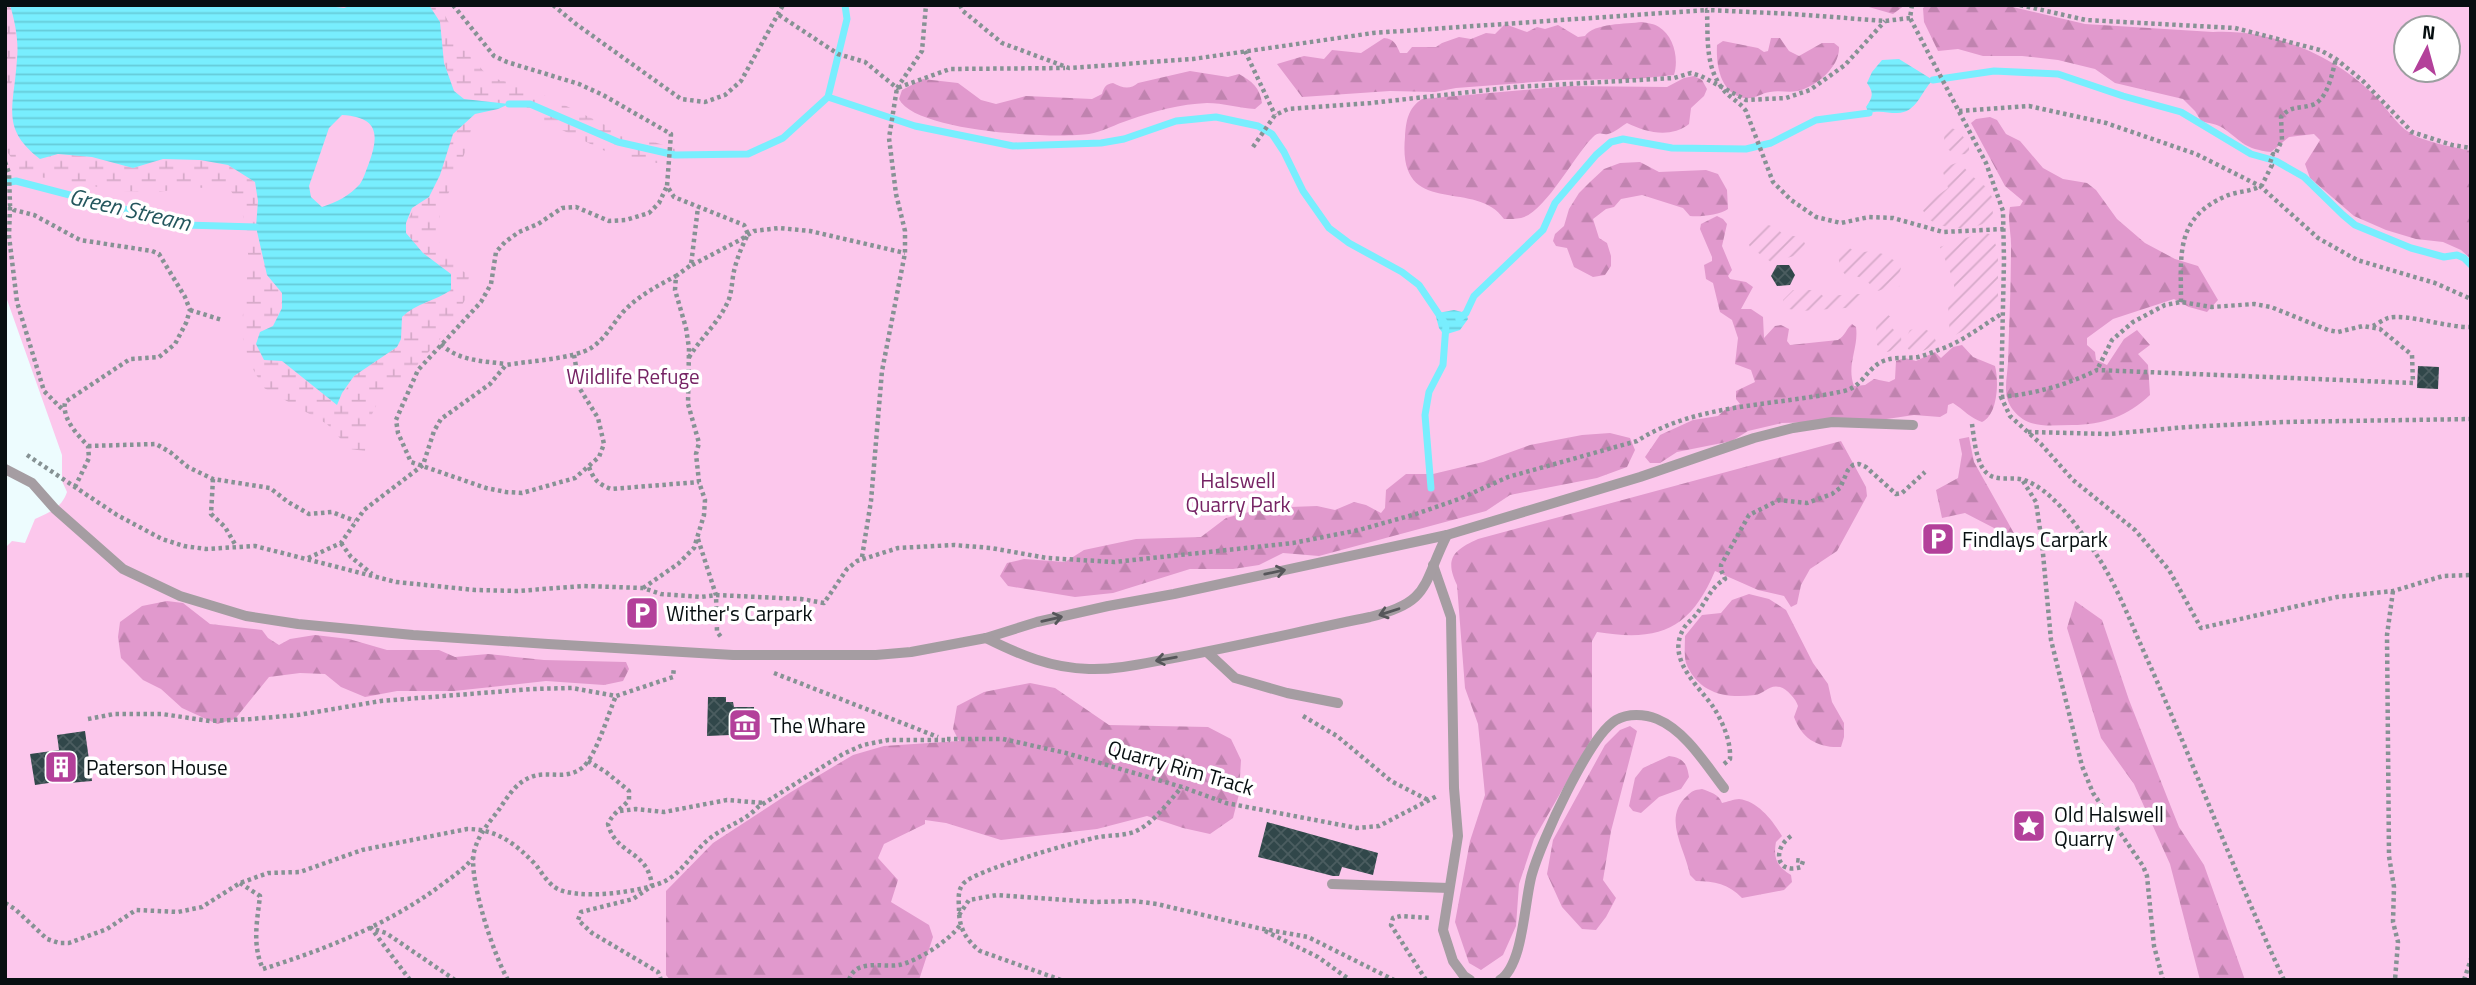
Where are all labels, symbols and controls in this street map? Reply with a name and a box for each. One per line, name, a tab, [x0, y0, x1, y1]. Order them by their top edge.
north arrow	[2392, 14, 2462, 84]
text: N	[2421, 16, 2437, 47]
water label: Green Stream	[66, 178, 195, 240]
park label: Wildlife Refuge	[566, 360, 700, 392]
park label: Halswell Quarry Park	[1185, 464, 1291, 520]
parking icon: Findlays Carpark	[1919, 520, 1957, 558]
place label: Findlays Carpark	[1962, 523, 2108, 555]
one-way arrow	[1263, 565, 1285, 578]
parking icon: Wither's Carpark	[623, 594, 661, 632]
place label: Wither's Carpark	[666, 597, 813, 629]
one-way arrow	[1378, 606, 1400, 619]
one-way arrow	[1040, 612, 1063, 625]
one-way arrow	[1155, 653, 1178, 666]
museum icon: The Whare	[726, 706, 764, 744]
place label: The Whare	[770, 709, 866, 741]
street label: Quarry Rim Track	[1104, 731, 1258, 803]
building icon: Paterson House	[42, 748, 80, 786]
place label: Paterson House	[86, 751, 228, 783]
place label: Old Halswell Quarry	[2054, 798, 2164, 854]
place icon: Old Halswell Quarry	[2010, 807, 2048, 845]

